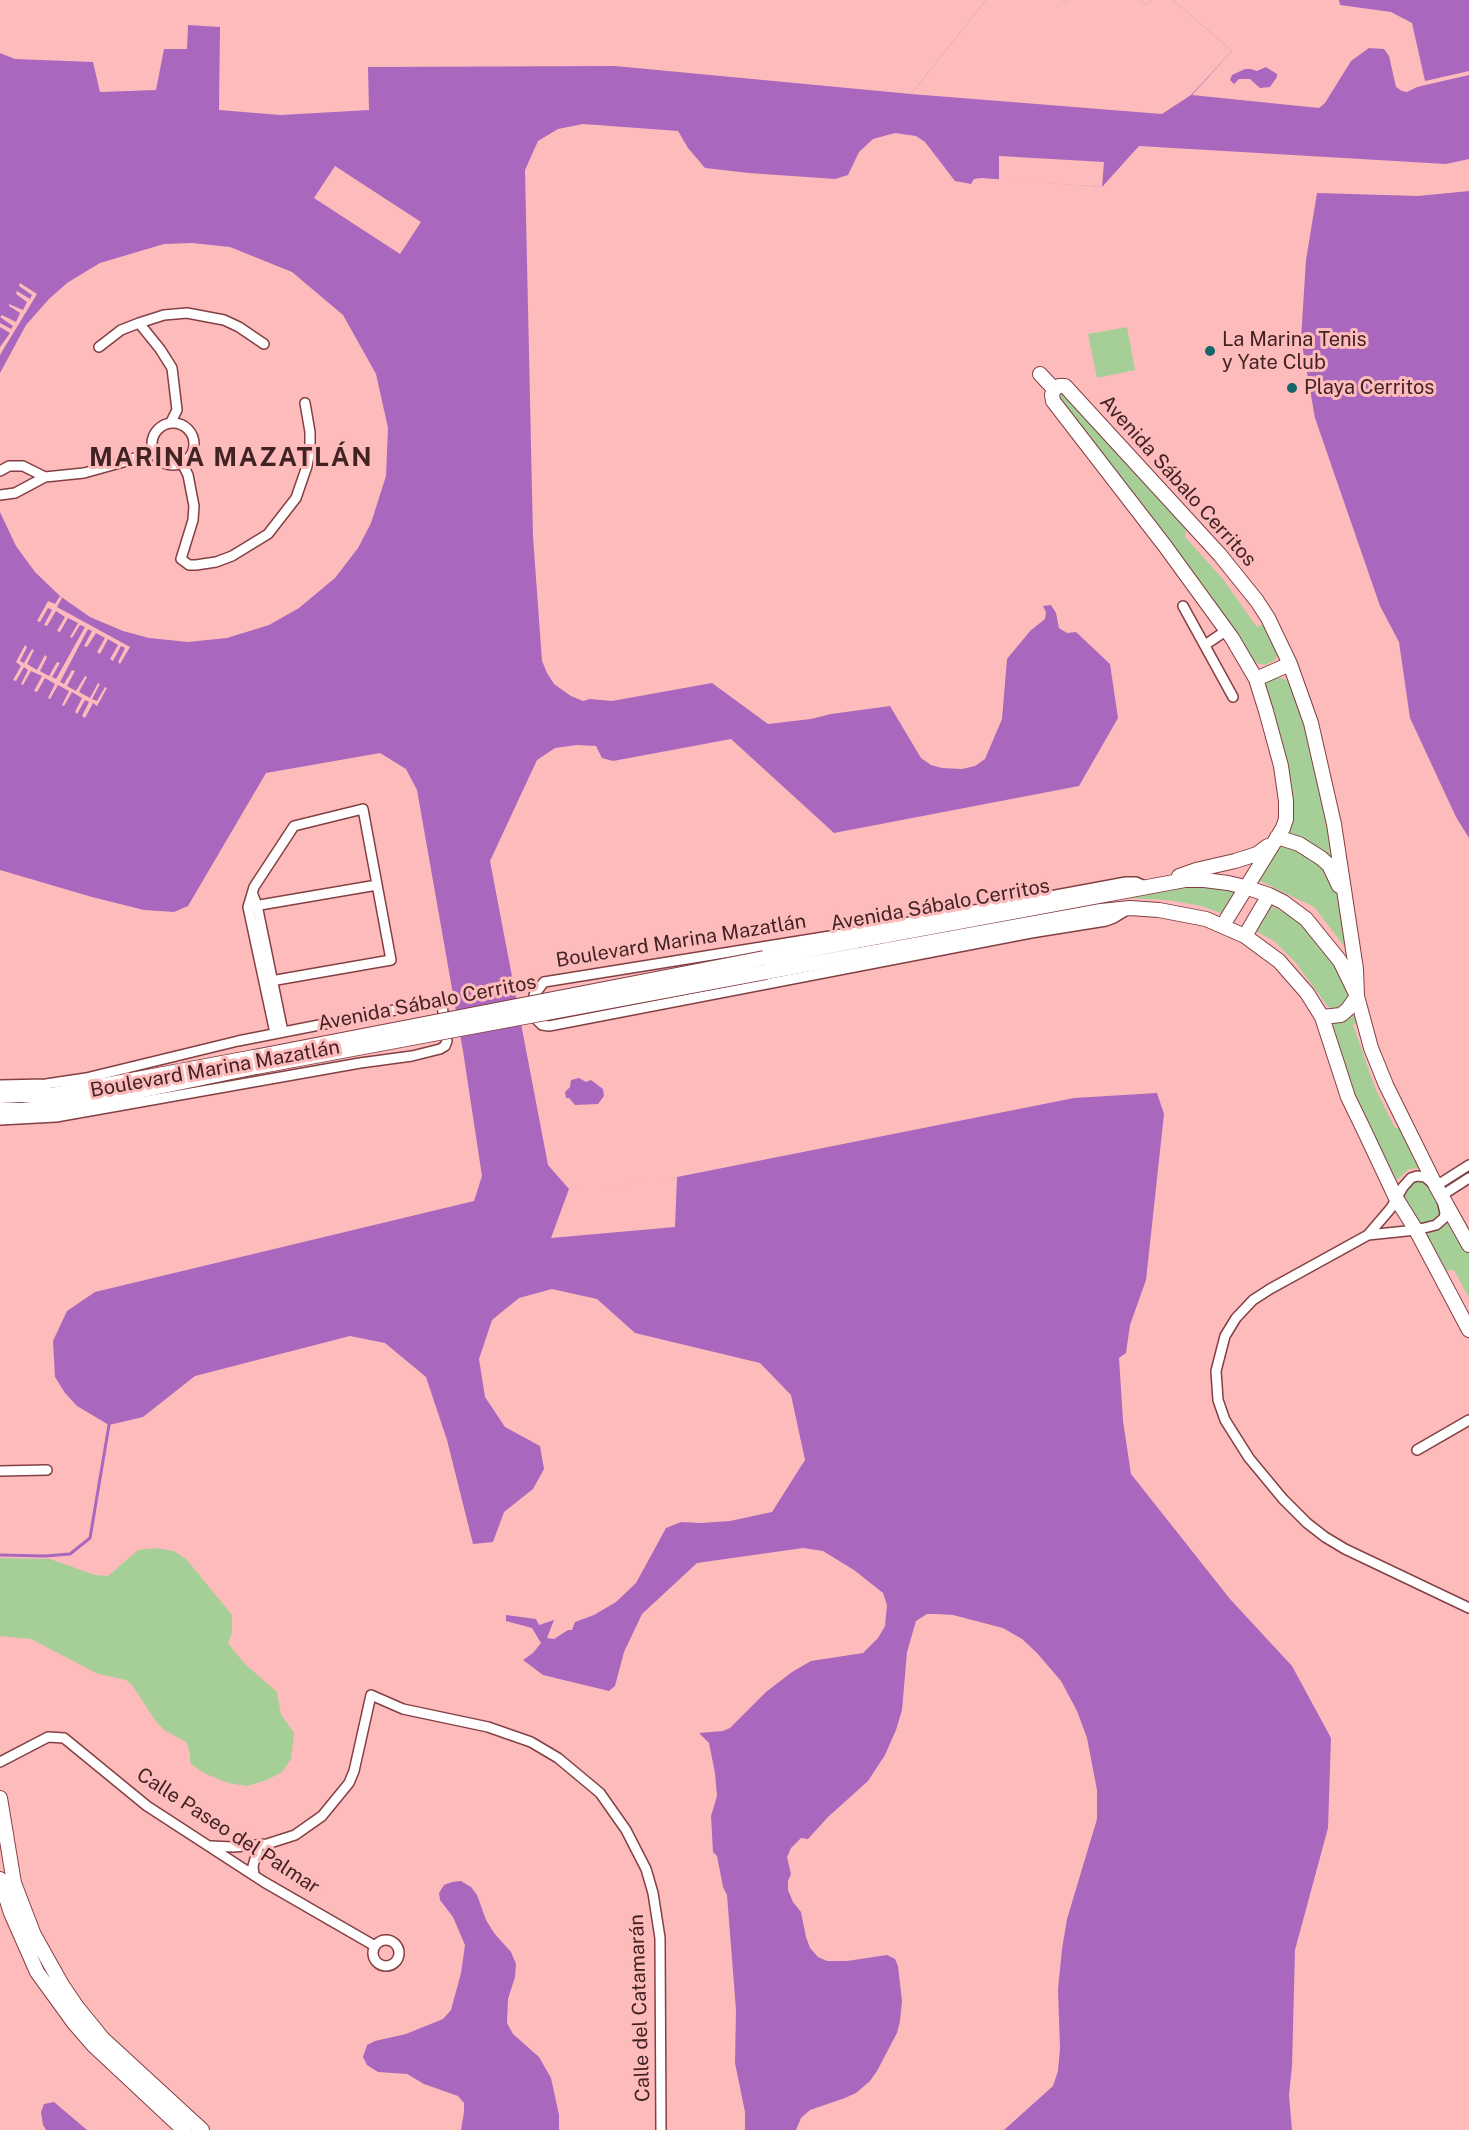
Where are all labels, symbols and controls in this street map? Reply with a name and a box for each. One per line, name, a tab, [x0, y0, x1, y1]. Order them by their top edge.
place label: La Marina Tenis y Yate Club	[1222, 328, 1367, 375]
marker: La Marina Tenis y Yate Club	[1203, 344, 1217, 358]
place label: Playa Cerritos	[1304, 376, 1434, 400]
marker: Playa Cerritos	[1285, 381, 1299, 395]
street label: Avenida Sábalo Cerritos	[1095, 390, 1261, 572]
district label: MARINA MAZATLÁN	[89, 442, 373, 474]
street label: Avenida Sábalo Cerritos	[829, 874, 1051, 936]
street label: Boulevard Marina Mazatlán	[554, 909, 808, 973]
street label: Avenida Sábalo Cerritos	[316, 970, 538, 1036]
street label: Boulevard Marina Mazatlán	[88, 1035, 342, 1103]
street label: Calle Paseo del Palmar	[132, 1763, 324, 1899]
street label: Calle del Catamarán	[625, 1914, 655, 2102]

